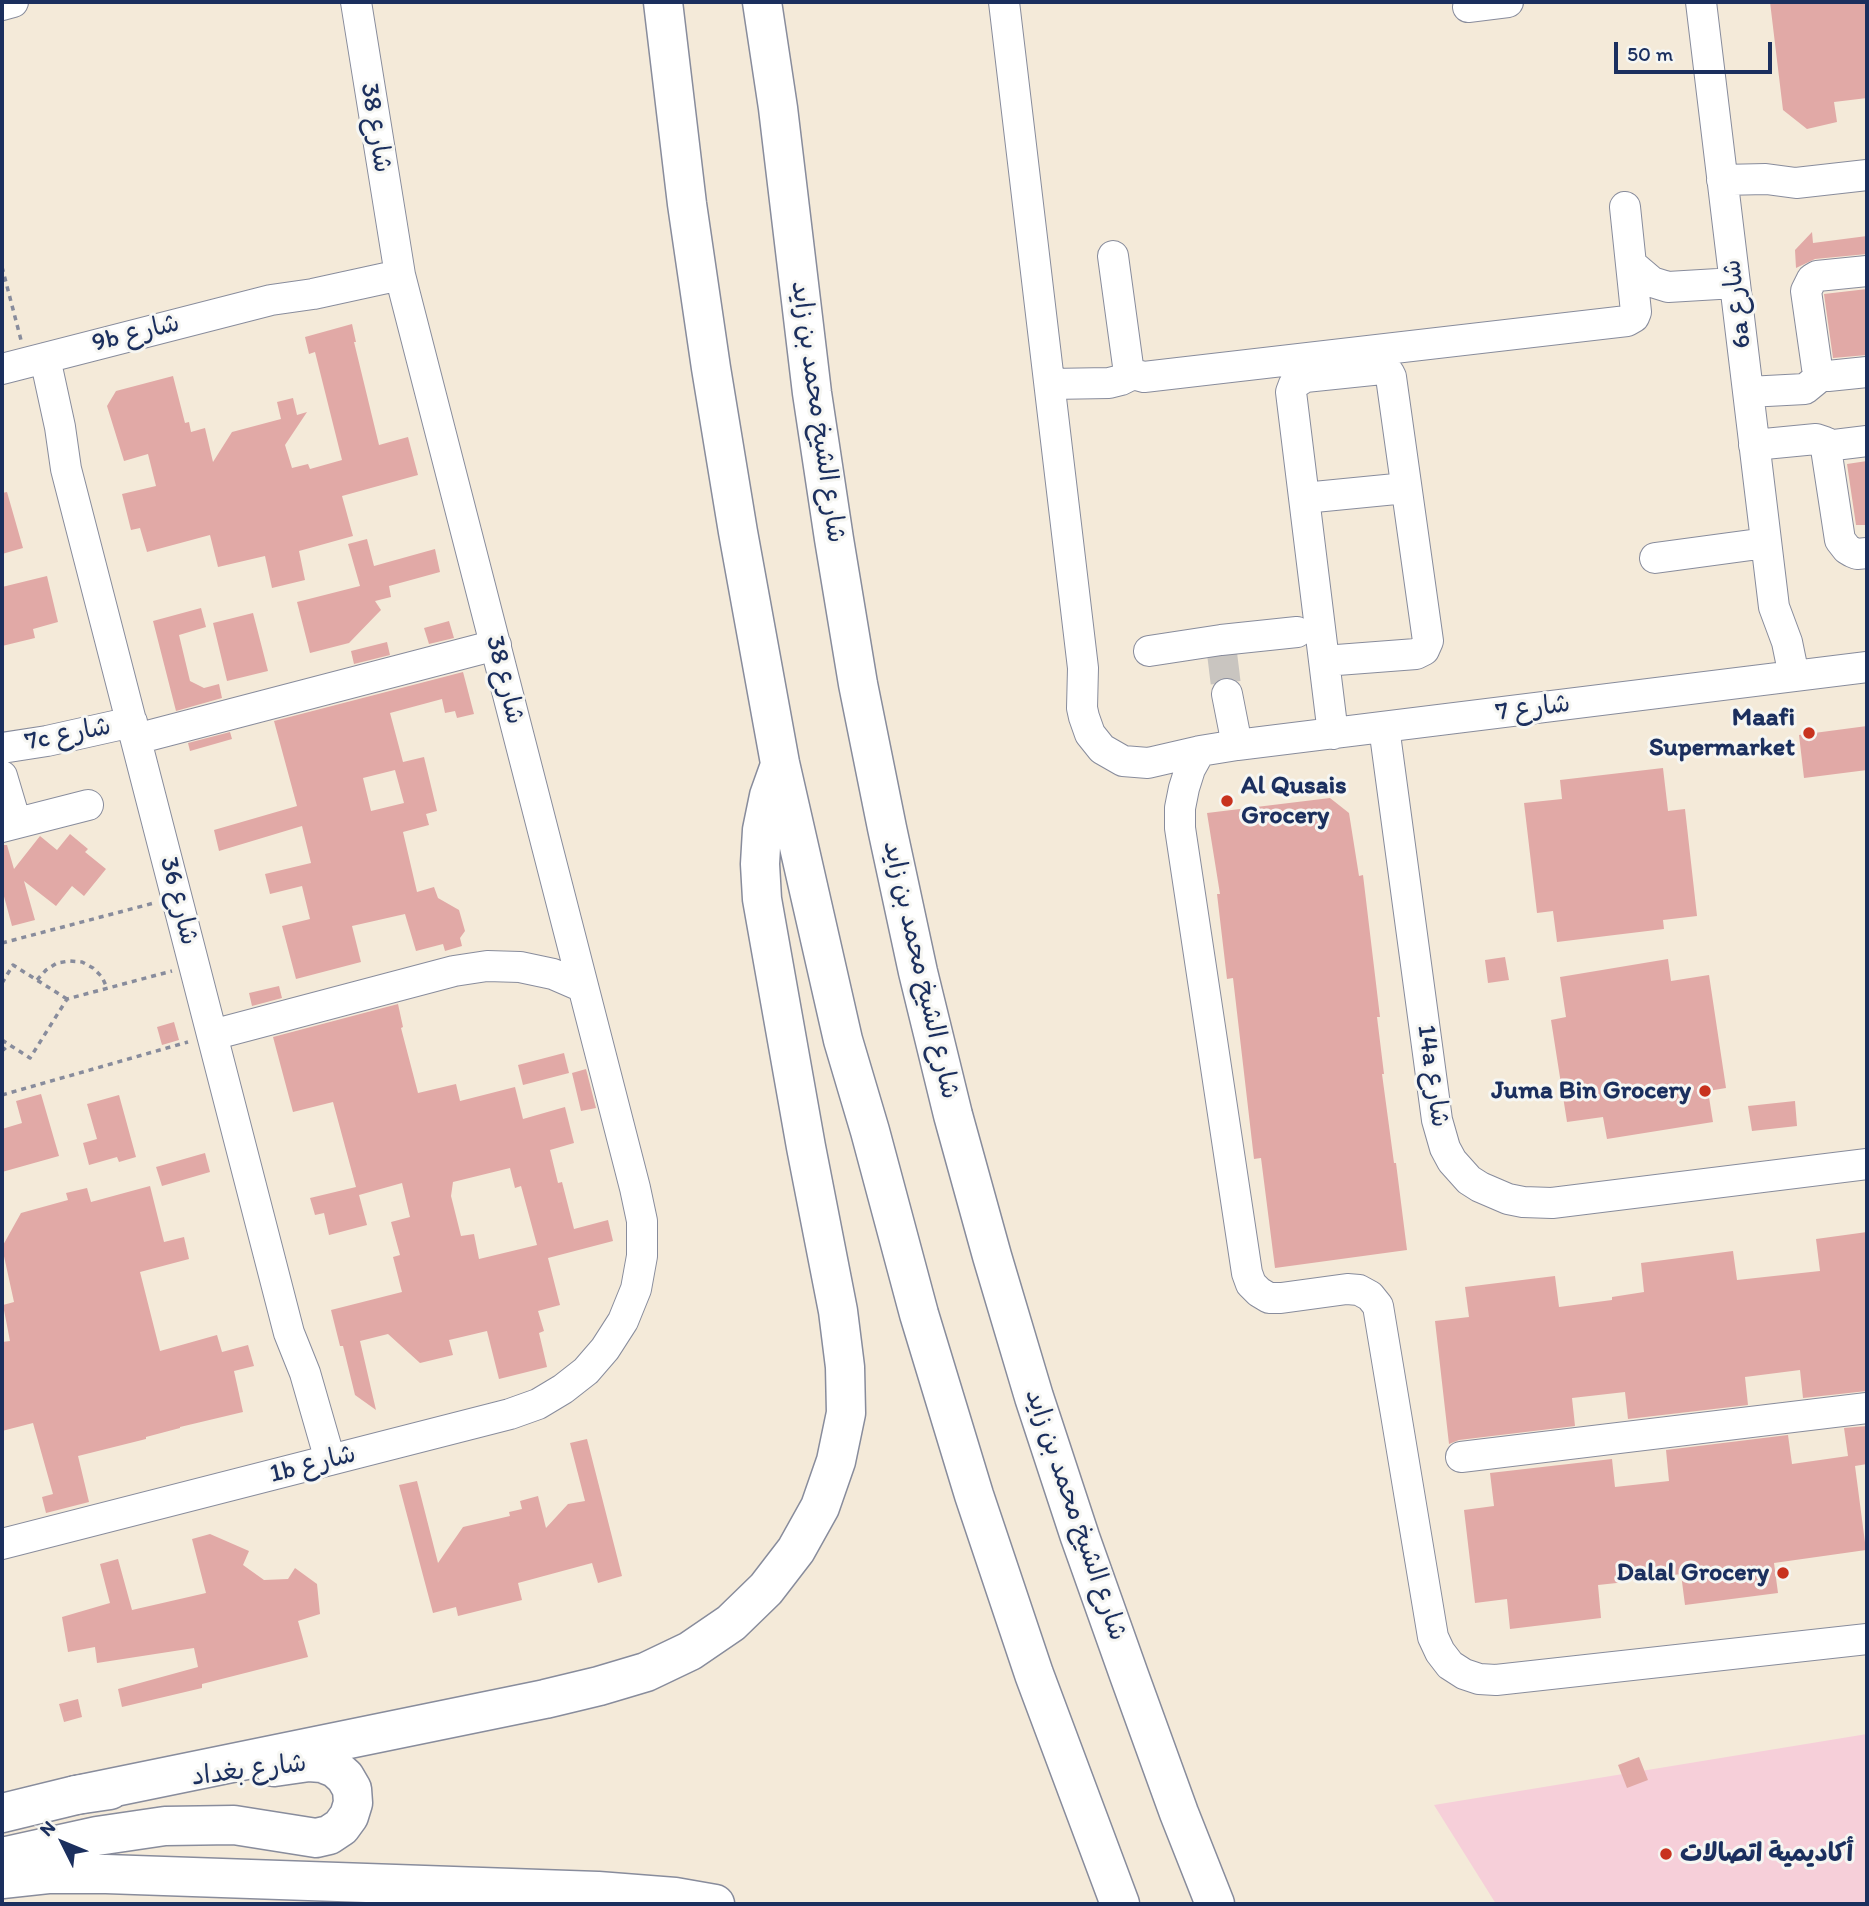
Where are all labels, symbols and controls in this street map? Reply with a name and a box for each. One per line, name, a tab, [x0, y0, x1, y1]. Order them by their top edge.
scale bar	[1617, 28, 1774, 72]
text: 50 m	[1627, 41, 1673, 66]
street label: شارع 38	[353, 81, 397, 175]
street label: 6a شارع	[1717, 258, 1759, 350]
street label: شارع الشيخ محمد بن زايد	[783, 279, 851, 545]
street label: 9b شارع	[89, 308, 183, 360]
street label: شارع 38	[478, 632, 530, 728]
street label: شارع 7	[1494, 689, 1572, 729]
place label: Maafi Supermarket	[1649, 702, 1795, 764]
street label: 7c شارع	[22, 711, 114, 759]
marker: Maafi Supermarket	[1801, 725, 1817, 741]
place label: Al Qusais Grocery	[1241, 770, 1347, 832]
marker: Al Qusais Grocery	[1219, 793, 1235, 809]
street label: شارع الشيخ محمد بن زايد	[875, 838, 965, 1102]
street label: شارع 36	[152, 854, 204, 948]
street label: 14a شارع	[1409, 1023, 1455, 1129]
place label: Juma Bin Grocery	[1491, 1075, 1691, 1107]
marker: Juma Bin Grocery	[1697, 1083, 1713, 1099]
street label: شارع الشيخ محمد بن زايد	[1017, 1385, 1133, 1645]
street label: 1b شارع	[267, 1439, 359, 1491]
place label: Dalal Grocery	[1617, 1557, 1769, 1589]
marker: Dalal Grocery	[1775, 1565, 1791, 1581]
street label: شارع بغداد	[190, 1748, 308, 1794]
north arrow	[28, 1808, 98, 1878]
text: N	[34, 1816, 60, 1841]
place label: أكاديمية اتصالات	[1680, 1838, 1853, 1870]
marker: أكاديمية اتصالات	[1658, 1846, 1674, 1862]

